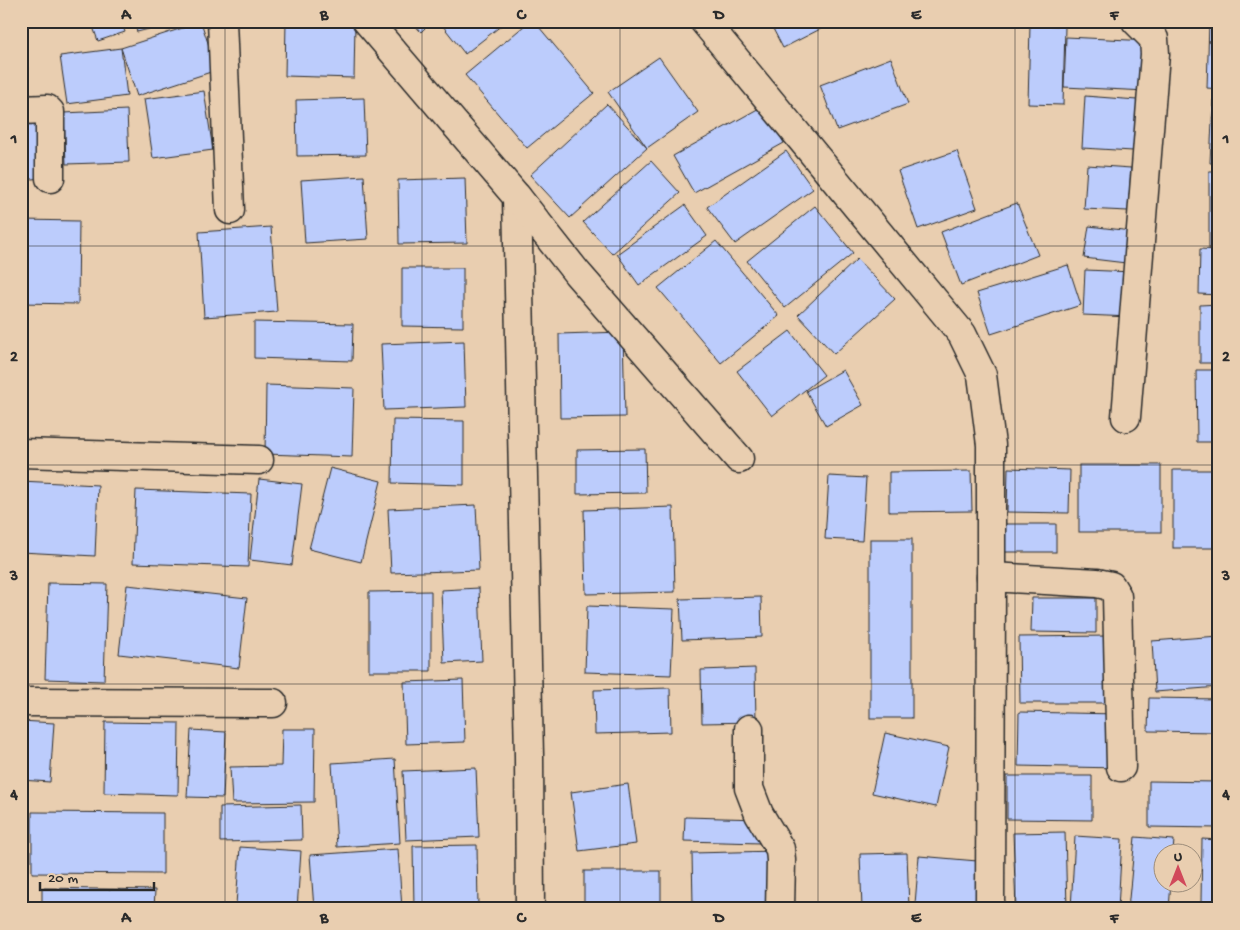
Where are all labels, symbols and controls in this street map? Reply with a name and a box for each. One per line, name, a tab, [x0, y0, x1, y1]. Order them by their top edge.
text: A	[120, 7, 132, 26]
text: B	[319, 7, 329, 26]
text: C	[516, 7, 527, 26]
text: D	[712, 7, 725, 26]
text: E	[911, 7, 922, 26]
text: F	[1109, 7, 1120, 26]
text: 1	[10, 131, 17, 150]
text: 1	[1222, 131, 1229, 150]
text: 2	[10, 349, 18, 368]
text: 2	[1222, 349, 1230, 368]
text: 3	[9, 568, 18, 587]
text: 3	[1221, 568, 1230, 587]
text: 4	[9, 787, 18, 806]
text: 4	[1221, 787, 1230, 806]
north arrow	[1152, 842, 1202, 892]
text: U	[1174, 849, 1182, 866]
scale bar	[40, 860, 154, 892]
text: 20 m	[48, 870, 78, 888]
text: A	[120, 910, 132, 929]
text: B	[319, 910, 329, 929]
text: C	[516, 910, 527, 929]
text: D	[712, 910, 725, 929]
text: E	[911, 910, 922, 929]
text: F	[1109, 910, 1120, 929]

